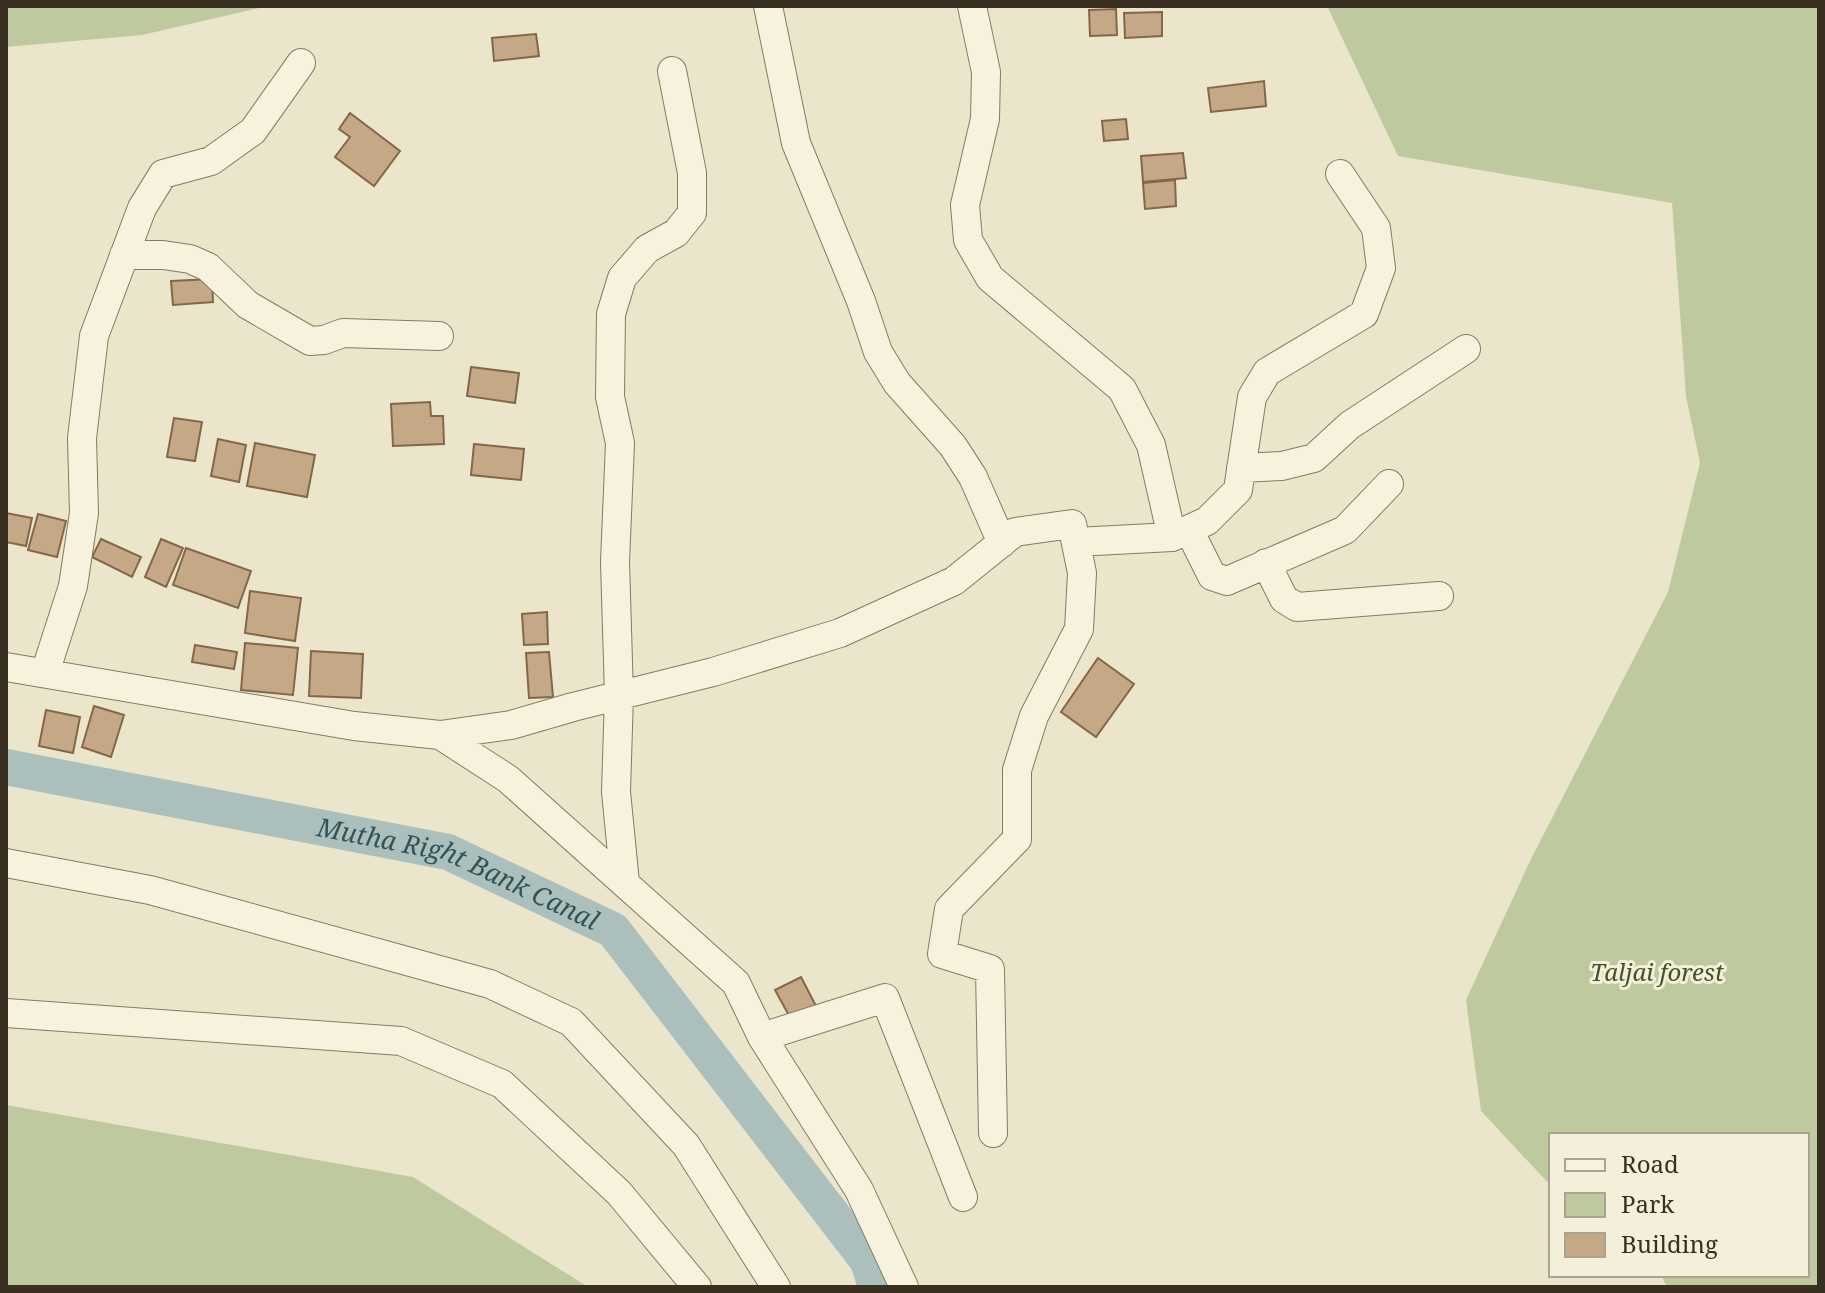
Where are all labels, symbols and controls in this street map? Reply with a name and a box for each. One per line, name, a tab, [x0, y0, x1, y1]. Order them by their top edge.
water label: Mutha Right Bank Canal	[313, 808, 605, 938]
park label: Taljai forest	[1590, 955, 1724, 988]
legend	[1549, 1133, 1809, 1277]
text: Road	[1621, 1147, 1679, 1180]
text: Park	[1621, 1187, 1675, 1220]
text: Building	[1621, 1227, 1718, 1260]

